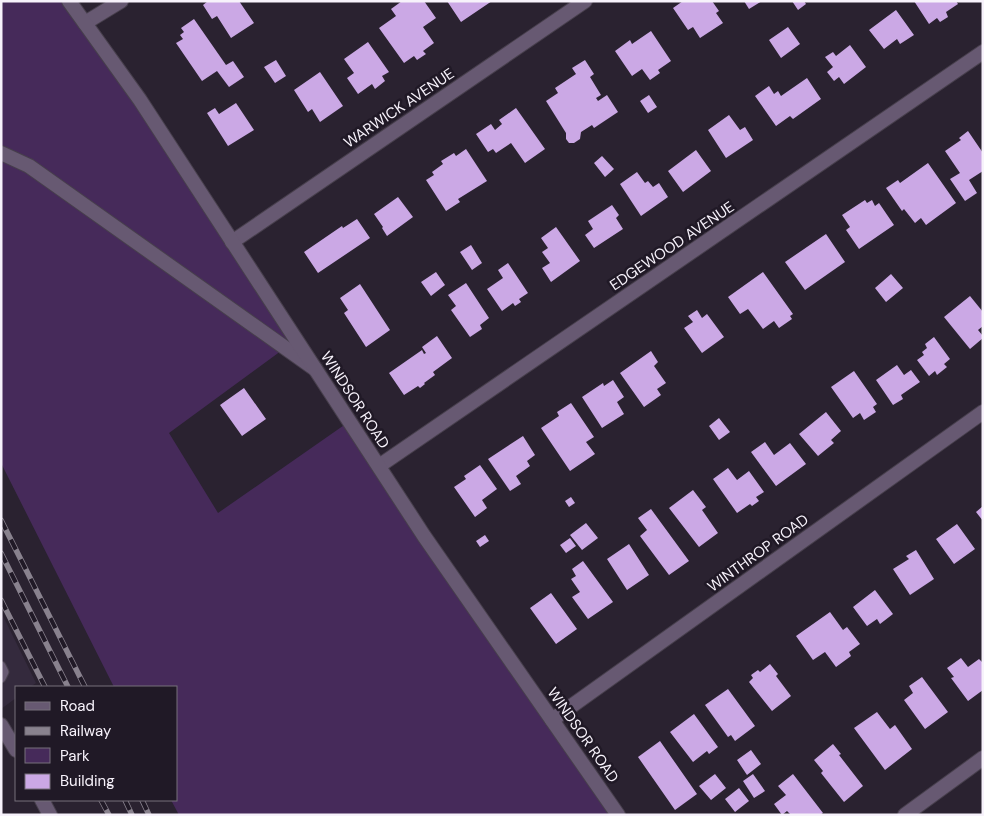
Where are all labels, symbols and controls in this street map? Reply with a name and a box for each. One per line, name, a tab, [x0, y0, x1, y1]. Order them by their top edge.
street label: WARWICK AVENUE	[340, 64, 458, 152]
street label: EDGEWOOD AVENUE	[606, 197, 738, 295]
street label: WINDSOR ROAD	[316, 348, 394, 452]
street label: WINTHROP ROAD	[703, 510, 813, 596]
street label: WINDSOR ROAD	[543, 683, 623, 787]
legend	[15, 686, 178, 801]
text: Road	[60, 696, 95, 716]
text: Railway	[60, 721, 112, 741]
text: Park	[60, 746, 90, 766]
text: Building	[60, 771, 115, 791]

